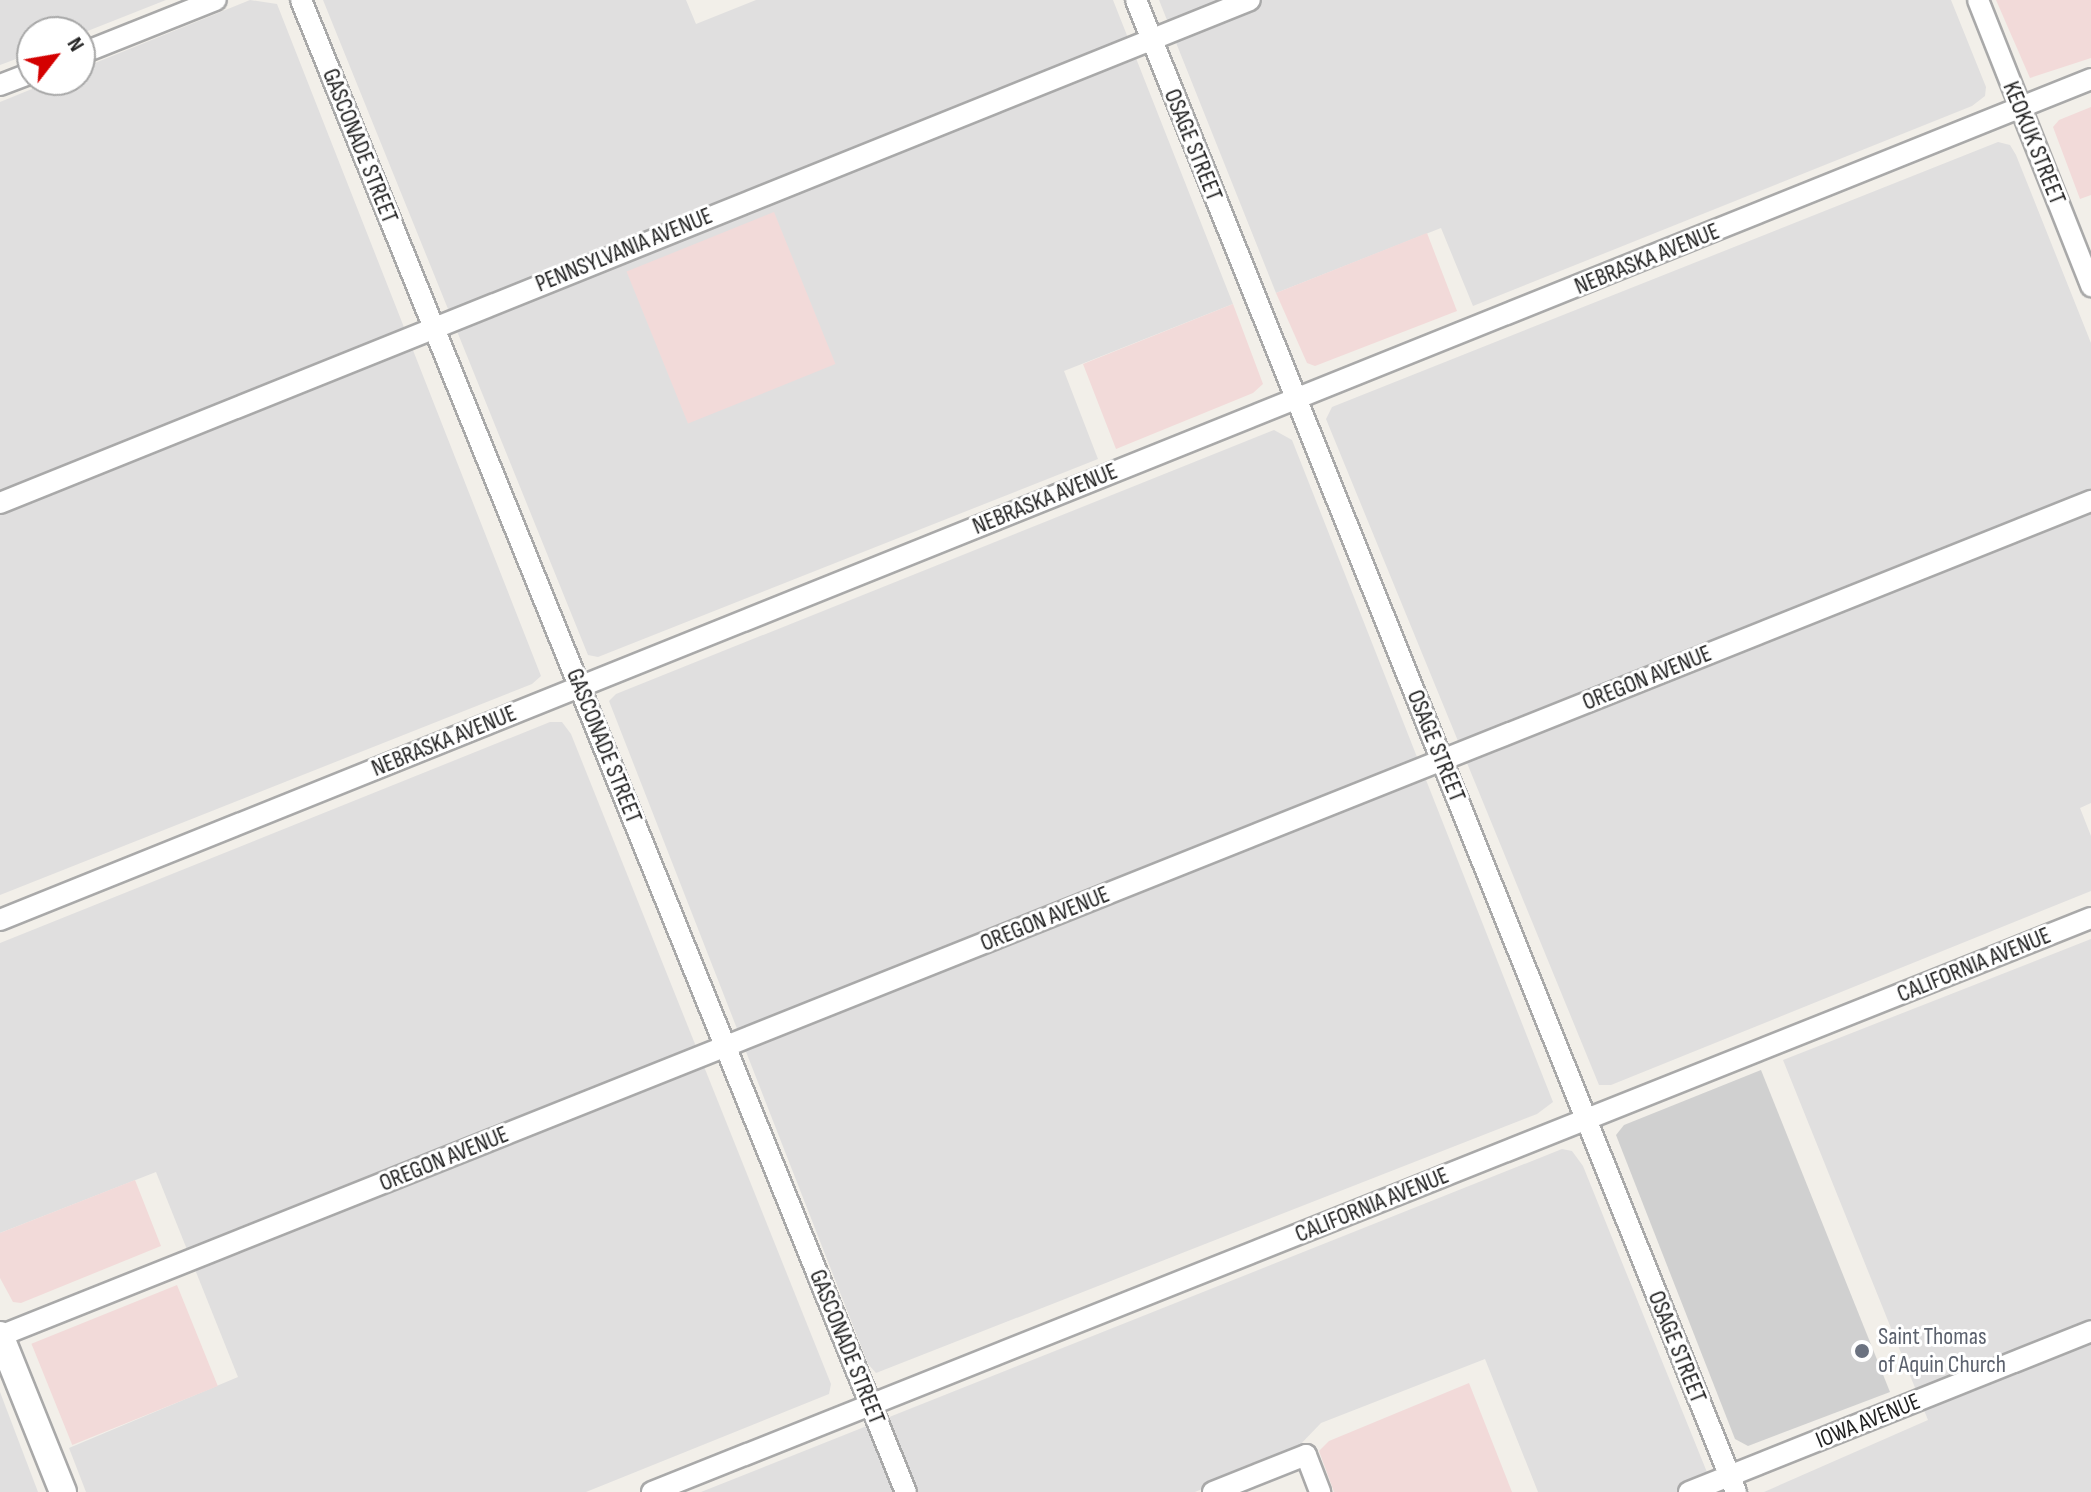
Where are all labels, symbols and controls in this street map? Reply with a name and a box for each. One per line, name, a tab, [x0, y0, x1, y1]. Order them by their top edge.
north arrow	[16, 16, 96, 96]
text: N	[61, 32, 90, 56]
street label: GASCONADE STREET	[316, 64, 404, 228]
street label: KEOKUK STREET	[1996, 77, 2072, 209]
street label: OSAGE STREET	[1158, 85, 1228, 205]
street label: PENNSYLVANIA AVENUE	[531, 201, 717, 299]
street label: NEBRASKA AVENUE	[1570, 217, 1724, 301]
street label: NEBRASKA AVENUE	[968, 457, 1122, 541]
street label: OREGON AVENUE	[1578, 639, 1716, 717]
street label: GASCONADE STREET	[560, 664, 648, 828]
street label: OSAGE STREET	[1401, 686, 1471, 806]
street label: NEBRASKA AVENUE	[367, 699, 521, 783]
street label: OREGON AVENUE	[976, 880, 1114, 958]
street label: CALIFORNIA AVENUE	[1893, 921, 2055, 1009]
street label: OREGON AVENUE	[375, 1120, 513, 1198]
street label: CALIFORNIA AVENUE	[1291, 1161, 1453, 1249]
street label: GASCONADE STREET	[803, 1265, 891, 1429]
street label: OSAGE STREET	[1642, 1287, 1712, 1407]
place label: Saint Thomas of Aquin Church	[1878, 1323, 2006, 1379]
marker: Saint Thomas of Aquin Church	[1853, 1342, 1871, 1360]
street label: IOWA AVENUE	[1812, 1387, 1924, 1455]

